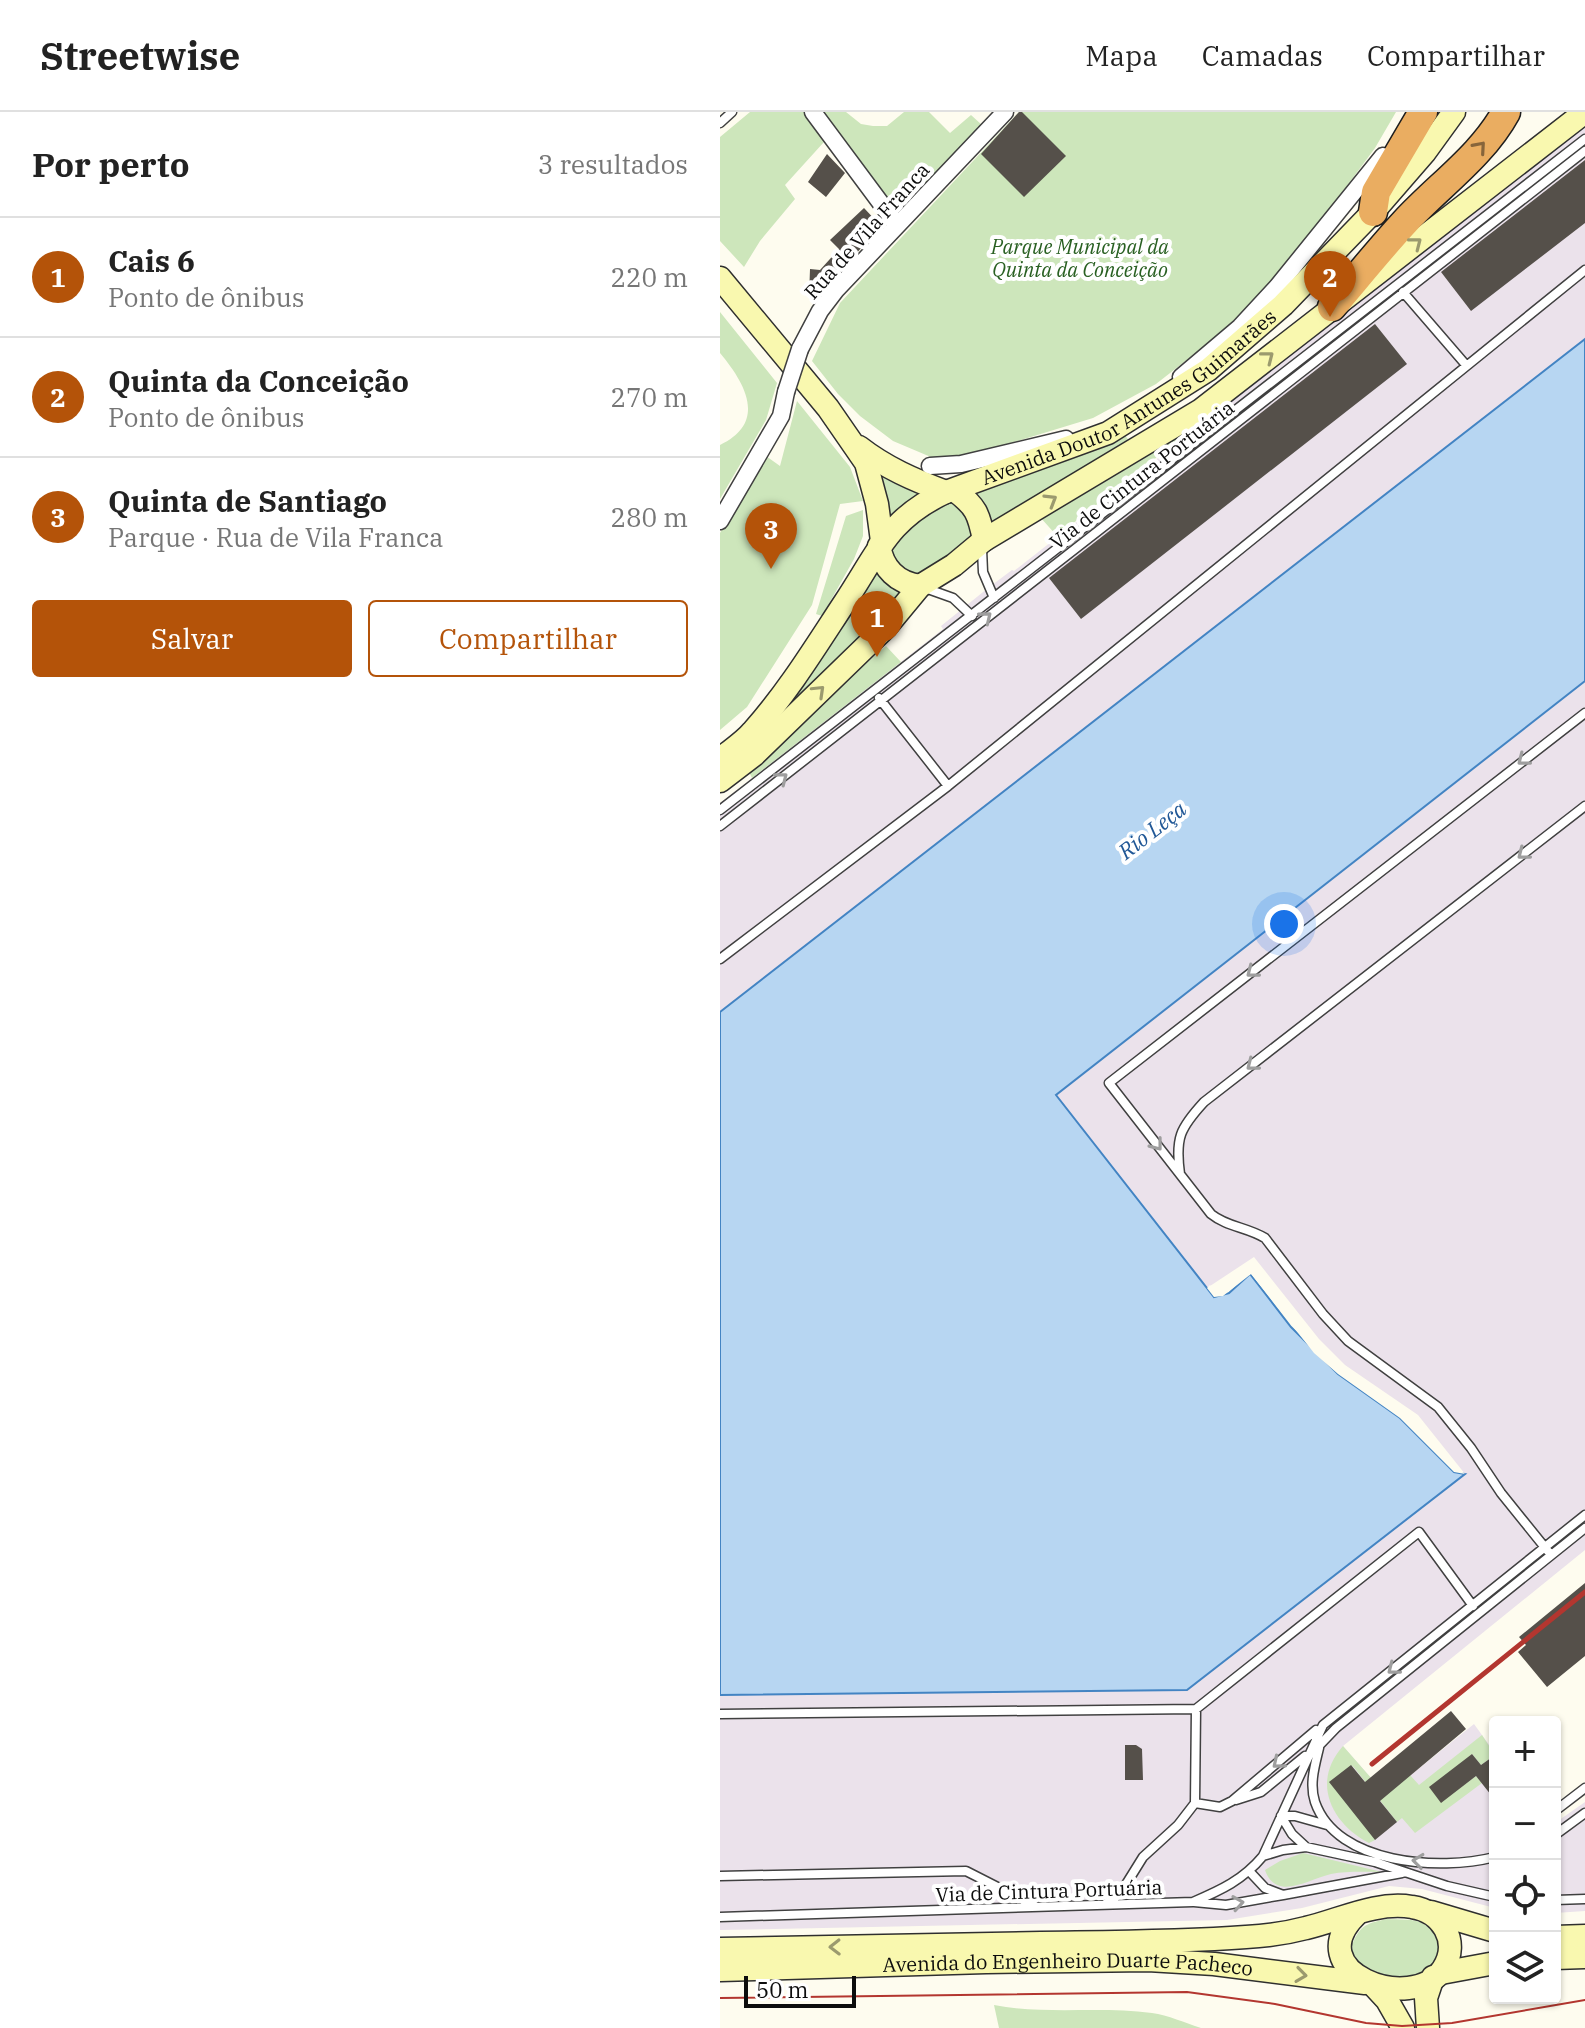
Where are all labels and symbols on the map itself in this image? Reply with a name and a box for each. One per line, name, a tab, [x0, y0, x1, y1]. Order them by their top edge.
one-way arrow	[1470, 141, 1484, 156]
street label: Rua de Vila Franca	[798, 156, 935, 305]
park label: Parque Municipal da Quinta da Conceição	[990, 233, 1169, 283]
one-way arrow	[1407, 238, 1422, 252]
pin: 2	[1304, 251, 1356, 317]
street label: Avenida Doutor Antunes Guimarães	[978, 303, 1282, 491]
one-way arrow	[1259, 352, 1274, 366]
street label: Via de Cintura Portuária	[1044, 394, 1240, 555]
one-way arrow	[1042, 494, 1057, 510]
pin: 3	[745, 503, 797, 569]
pin: 1	[851, 591, 903, 657]
one-way arrow	[977, 613, 992, 627]
one-way arrow	[810, 686, 824, 700]
one-way arrow	[1517, 751, 1532, 765]
one-way arrow	[773, 774, 788, 788]
water label: Rio Leça	[1111, 794, 1192, 866]
one-way arrow	[1517, 844, 1532, 858]
your location	[1264, 904, 1304, 944]
one-way arrow	[1246, 962, 1261, 976]
one-way arrow	[1246, 1055, 1261, 1069]
one-way arrow	[1147, 1136, 1162, 1150]
one-way arrow	[1388, 1659, 1402, 1674]
one-way arrow	[1272, 1753, 1287, 1768]
one-way arrow	[1411, 1853, 1425, 1870]
street label: Via de Cintura Portuária	[935, 1873, 1163, 1908]
one-way arrow	[1232, 1895, 1245, 1912]
one-way arrow	[828, 1938, 841, 1956]
street label: Avenida do Engenheiro Duarte Pacheco	[882, 1946, 1254, 1982]
one-way arrow	[1294, 1966, 1308, 1983]
scale bar	[744, 1972, 856, 2008]

